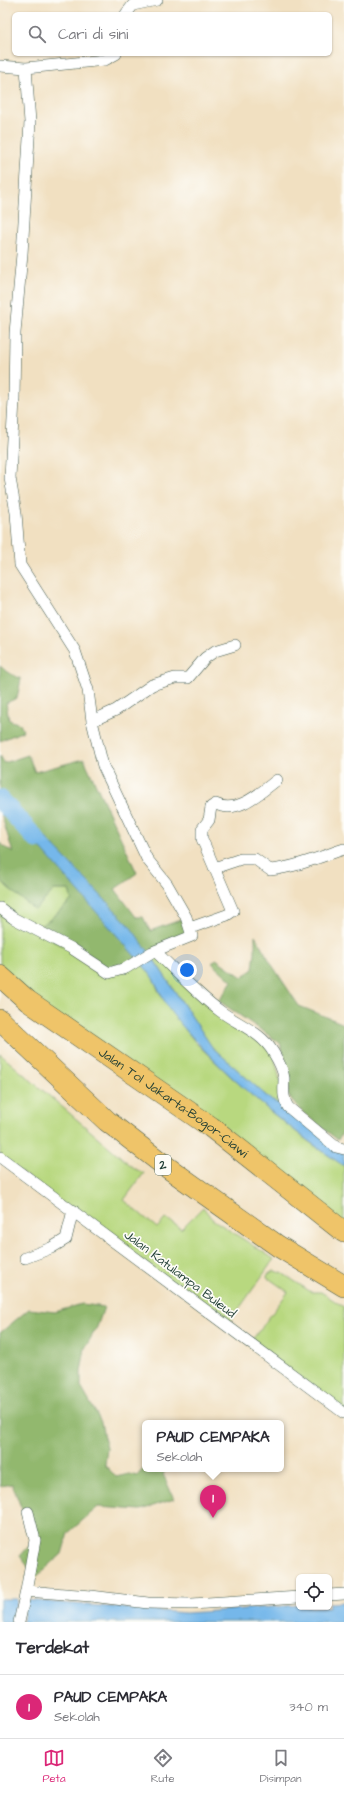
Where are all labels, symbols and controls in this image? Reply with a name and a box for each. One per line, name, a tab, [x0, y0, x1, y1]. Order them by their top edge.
search box	[12, 12, 332, 56]
icon: search	[26, 23, 48, 45]
text: Cari di sini	[58, 24, 128, 45]
your location	[177, 960, 197, 980]
street label: Jalan Tol Jakarta–Bogor–Ciawi	[95, 1043, 252, 1162]
road number: 2	[155, 1155, 171, 1175]
street label: Jalan Katulampa Buleud	[120, 1226, 240, 1322]
popup	[142, 1420, 284, 1472]
text: PAUD CEMPAKA	[156, 1427, 270, 1448]
text: Sekolah	[156, 1448, 202, 1466]
pin: 1	[200, 1485, 226, 1518]
map controls	[296, 1574, 332, 1610]
button: locate	[296, 1574, 332, 1610]
text: Terdekat	[16, 1636, 89, 1660]
text: PAUD CEMPAKA	[54, 1687, 167, 1708]
text: 1	[28, 1698, 30, 1716]
text: 340 m	[289, 1698, 328, 1716]
text: Sekolah	[54, 1708, 100, 1726]
tab: Peta	[43, 1747, 66, 1786]
tab: Rute	[151, 1747, 175, 1786]
tab: Disimpan	[260, 1747, 301, 1786]

